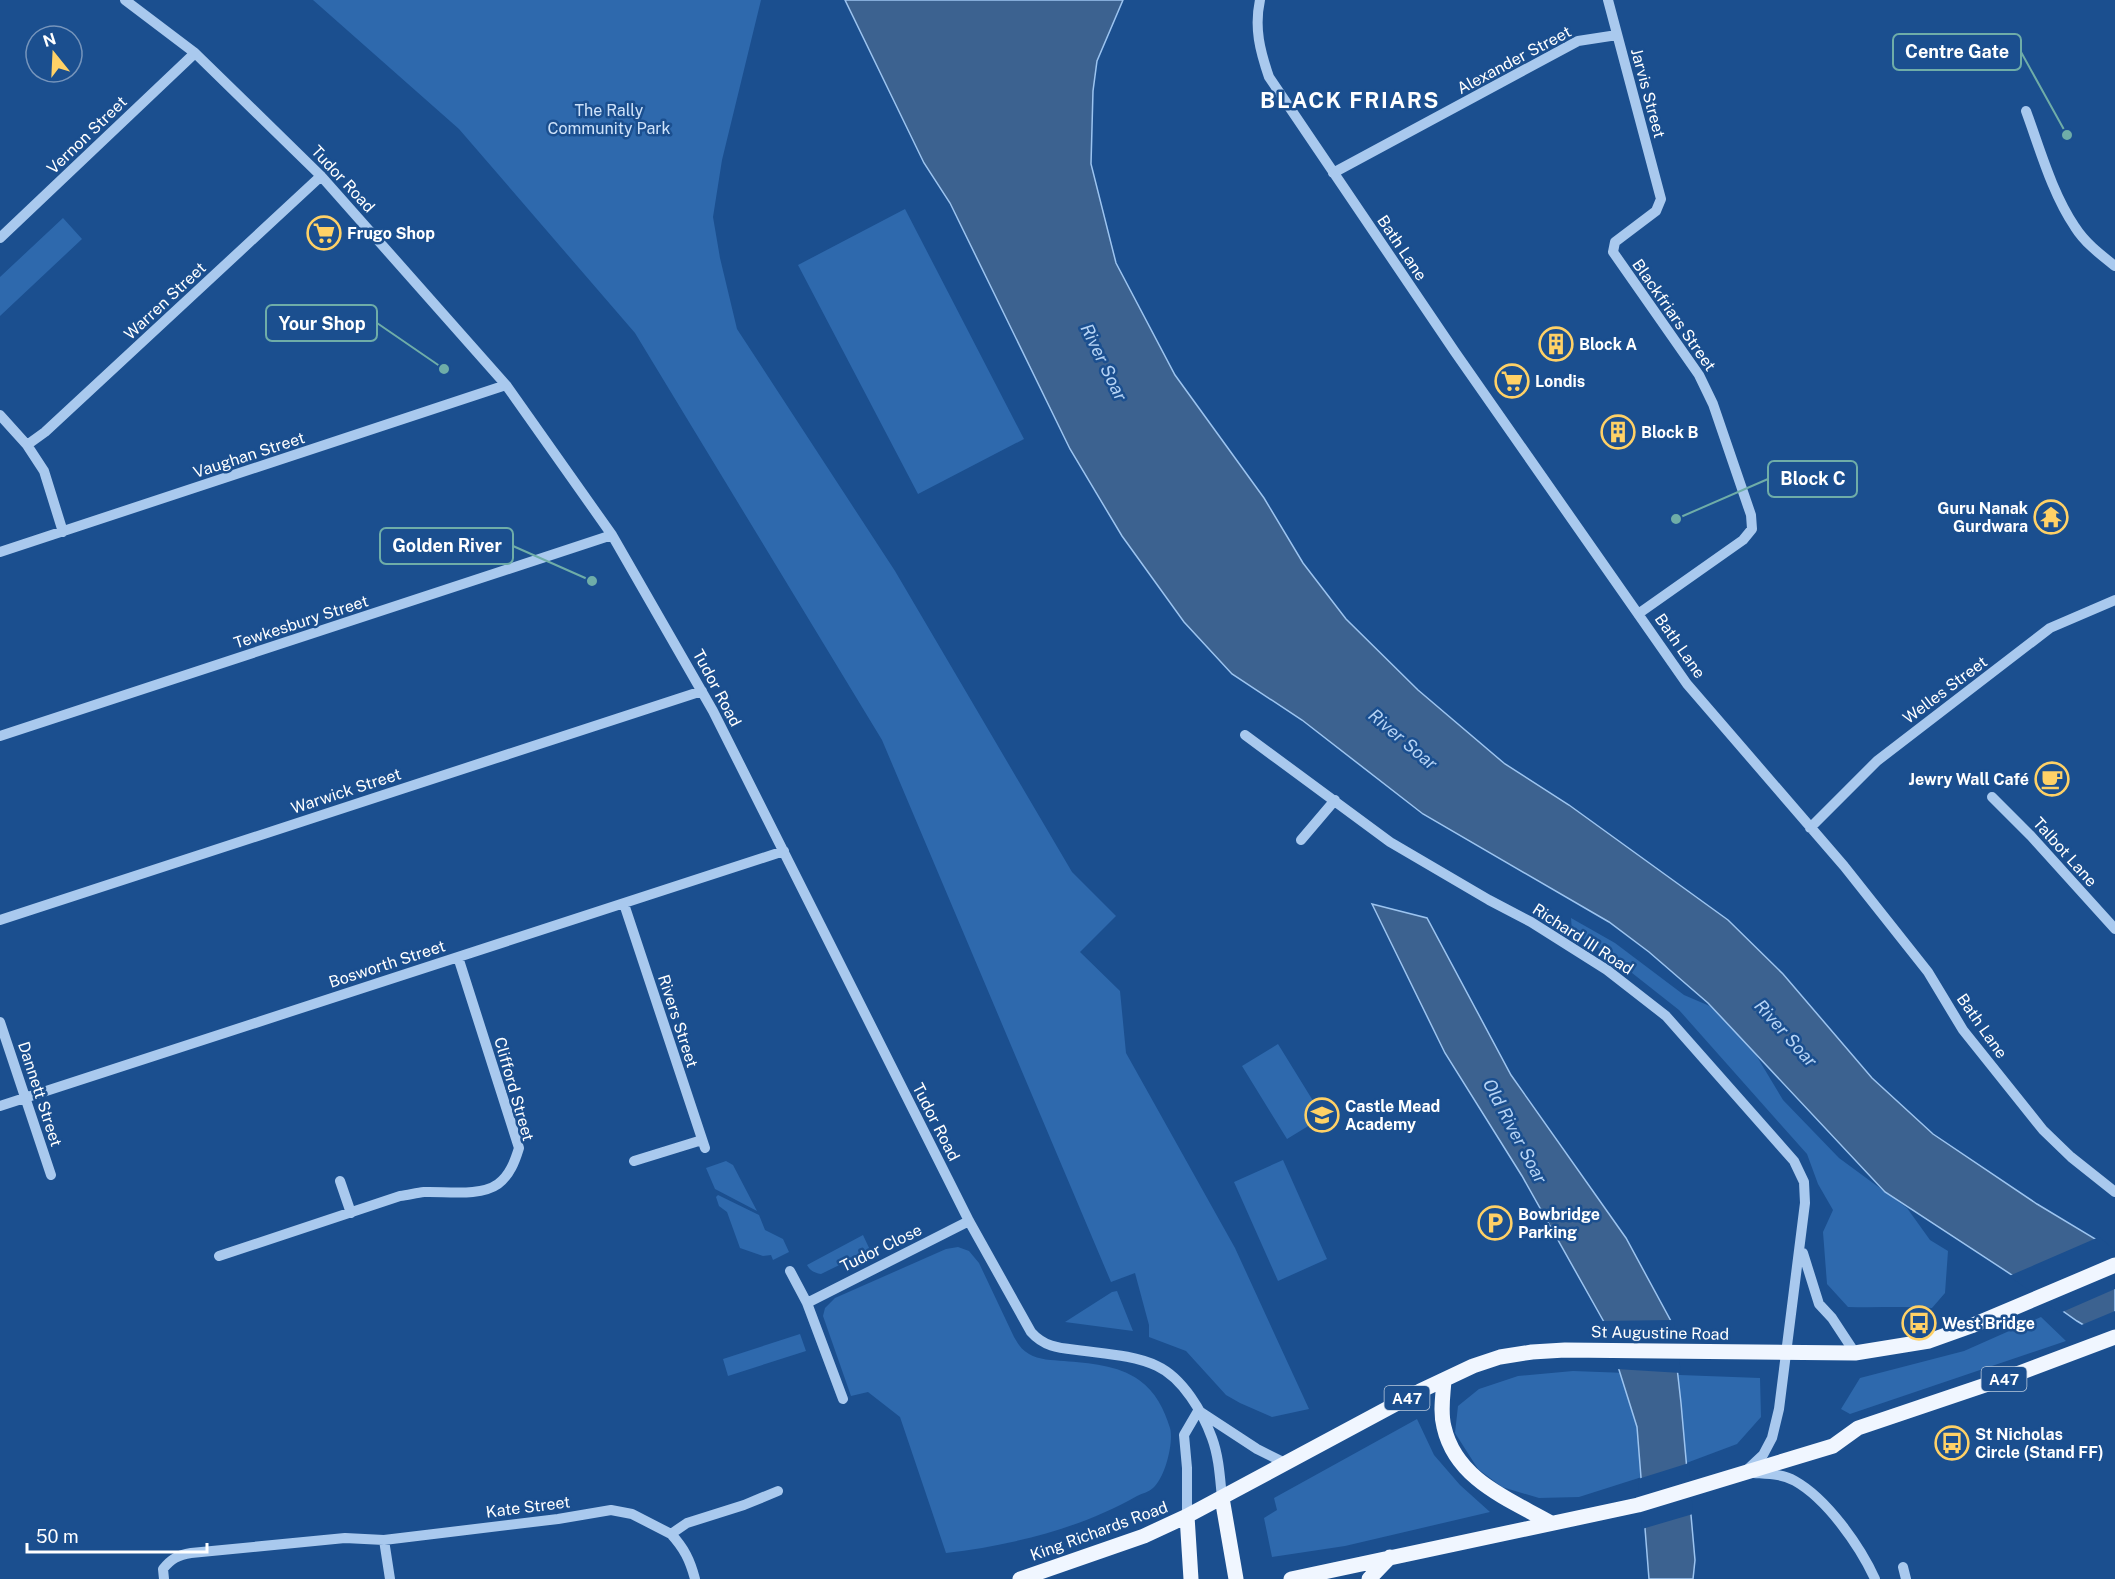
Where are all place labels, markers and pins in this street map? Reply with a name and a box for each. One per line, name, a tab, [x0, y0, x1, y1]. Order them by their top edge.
callout: Centre Gate	[1893, 34, 2021, 70]
supermarket icon: Frugo Shop	[306, 215, 342, 251]
place label: Frugo Shop	[347, 224, 435, 243]
callout: Your Shop	[266, 305, 377, 341]
building icon: Block A	[1538, 326, 1574, 362]
place label: Block A	[1579, 335, 1638, 354]
supermarket icon: Londis	[1494, 363, 1530, 399]
place label: Londis	[1535, 372, 1585, 391]
building icon: Block B	[1600, 414, 1636, 450]
place label: Block B	[1641, 423, 1699, 442]
callout: Block C	[1768, 461, 1857, 497]
place label: Guru Nanak Gurdwara	[1937, 499, 2028, 536]
temple icon: Guru Nanak Gurdwara	[2033, 499, 2069, 535]
callout: Golden River	[380, 528, 513, 564]
cafe icon: Jewry Wall Café	[2034, 761, 2070, 797]
place label: Jewry Wall Café	[1909, 770, 2029, 789]
school or university icon: Castle Mead Academy	[1304, 1097, 1340, 1133]
place label: Castle Mead Academy	[1345, 1097, 1440, 1134]
parking icon: Bowbridge Parking	[1477, 1205, 1513, 1241]
place label: Bowbridge Parking	[1518, 1205, 1600, 1242]
bus stop icon: West Bridge	[1901, 1305, 1937, 1341]
place label: West Bridge	[1942, 1314, 2035, 1333]
bus stop icon: St Nicholas Circle (Stand FF)	[1934, 1425, 1970, 1461]
place label: St Nicholas Circle (Stand FF)	[1975, 1425, 2104, 1462]

